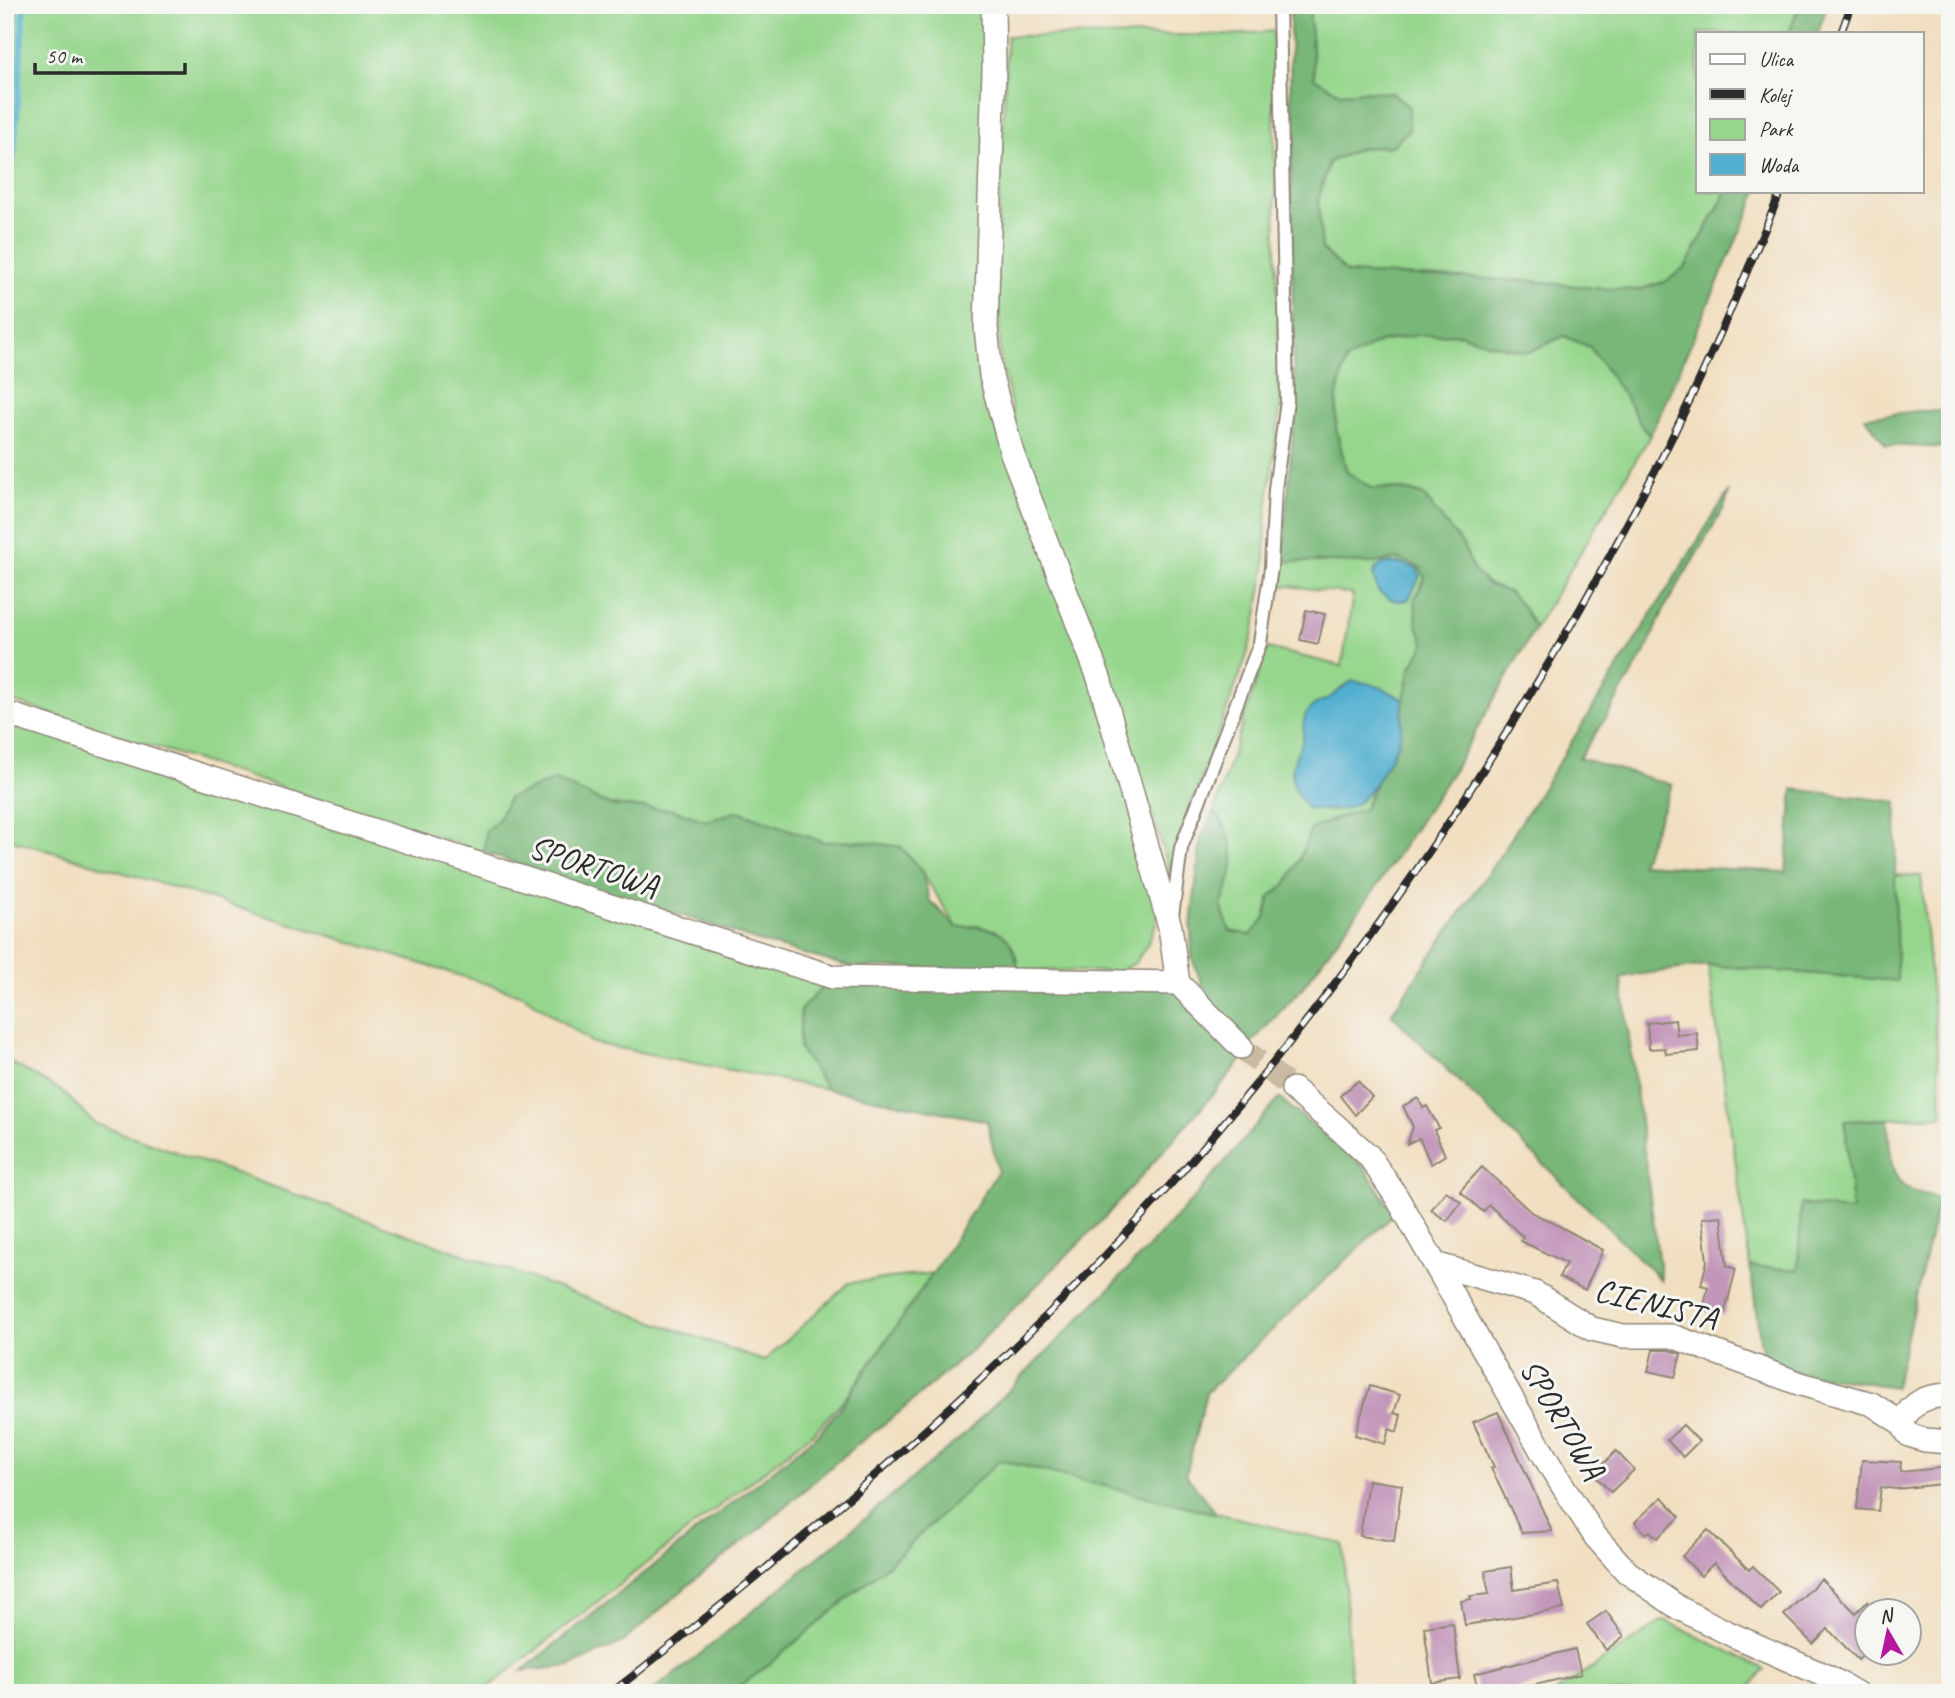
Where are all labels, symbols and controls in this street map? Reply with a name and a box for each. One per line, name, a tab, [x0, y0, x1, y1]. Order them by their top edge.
scale bar	[35, 32, 186, 76]
legend	[1696, 32, 1924, 192]
text: 50 m	[46, 43, 84, 69]
text: Ulica	[1759, 46, 1795, 72]
text: Kolej	[1759, 82, 1793, 108]
text: Park	[1759, 116, 1794, 142]
text: Woda	[1759, 152, 1800, 178]
street label: SPORTOWA	[524, 825, 665, 907]
street label: CIENISTA	[1591, 1269, 1723, 1340]
street label: SPORTOWA	[1511, 1351, 1616, 1488]
north arrow	[1854, 1596, 1924, 1666]
text: N	[1878, 1603, 1896, 1629]

